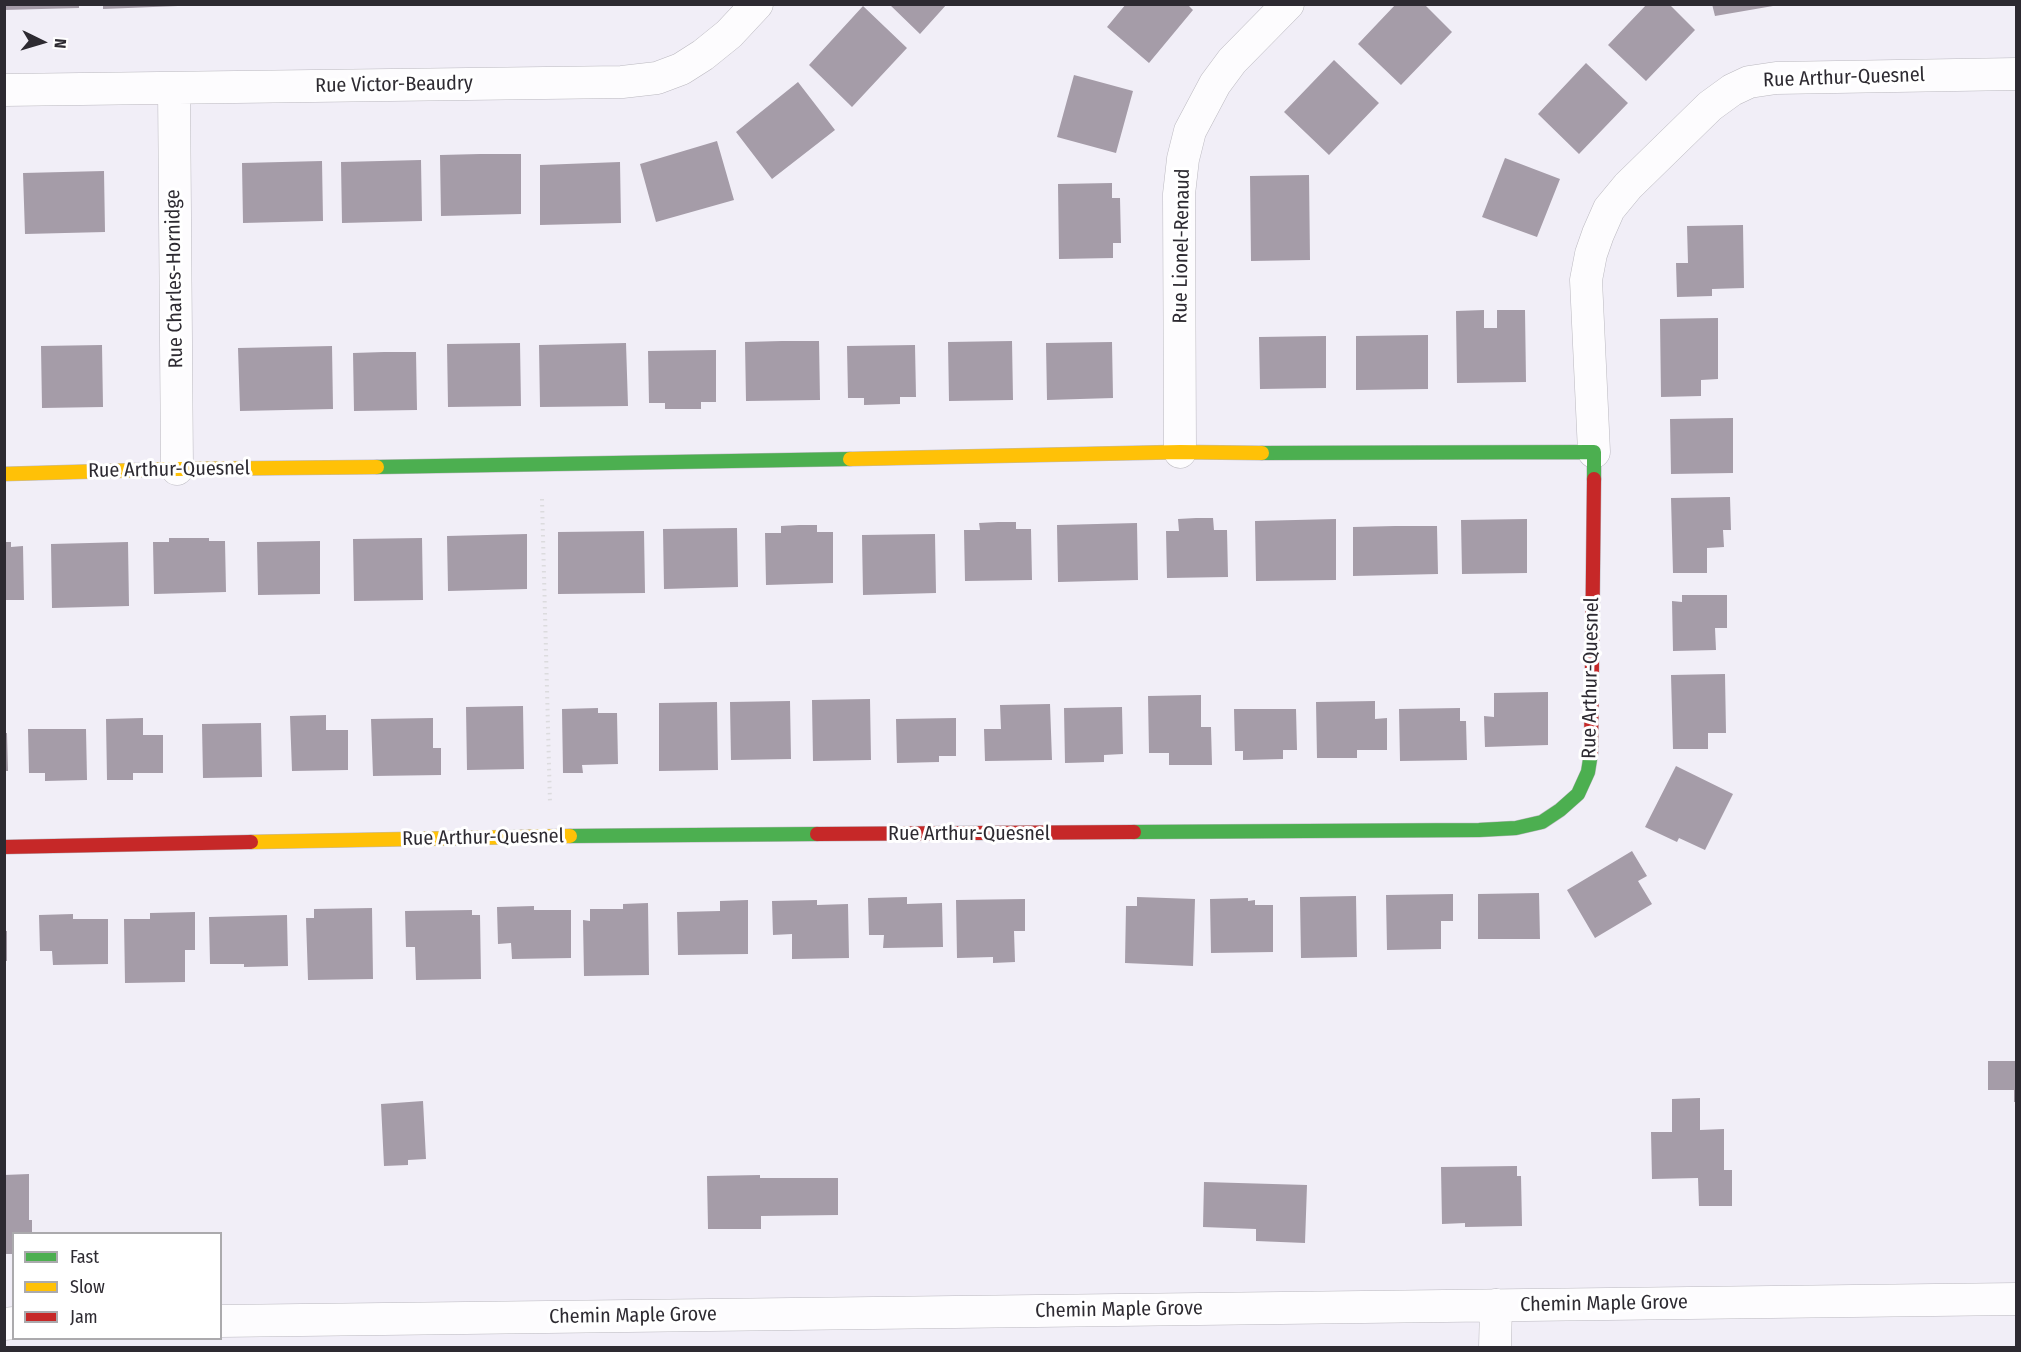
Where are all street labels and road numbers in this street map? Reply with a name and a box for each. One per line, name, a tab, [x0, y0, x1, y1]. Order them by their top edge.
street label: Rue Arthur-Quesnel	[1763, 63, 1925, 93]
street label: Rue Victor-Beaudry	[315, 72, 473, 98]
street label: Rue Lionel-Renaud	[1169, 168, 1195, 324]
street label: Rue Charles-Hornidge	[161, 189, 189, 369]
street label: Rue Arthur-Quesnel	[88, 457, 250, 483]
street label: Rue Arthur-Quesnel	[1578, 597, 1604, 759]
street label: Rue Arthur-Quesnel	[888, 822, 1050, 846]
street label: Rue Arthur-Quesnel	[402, 825, 564, 851]
street label: Chemin Maple Grove	[1520, 1291, 1688, 1317]
street label: Chemin Maple Grove	[1035, 1297, 1203, 1323]
street label: Chemin Maple Grove	[549, 1303, 717, 1329]

